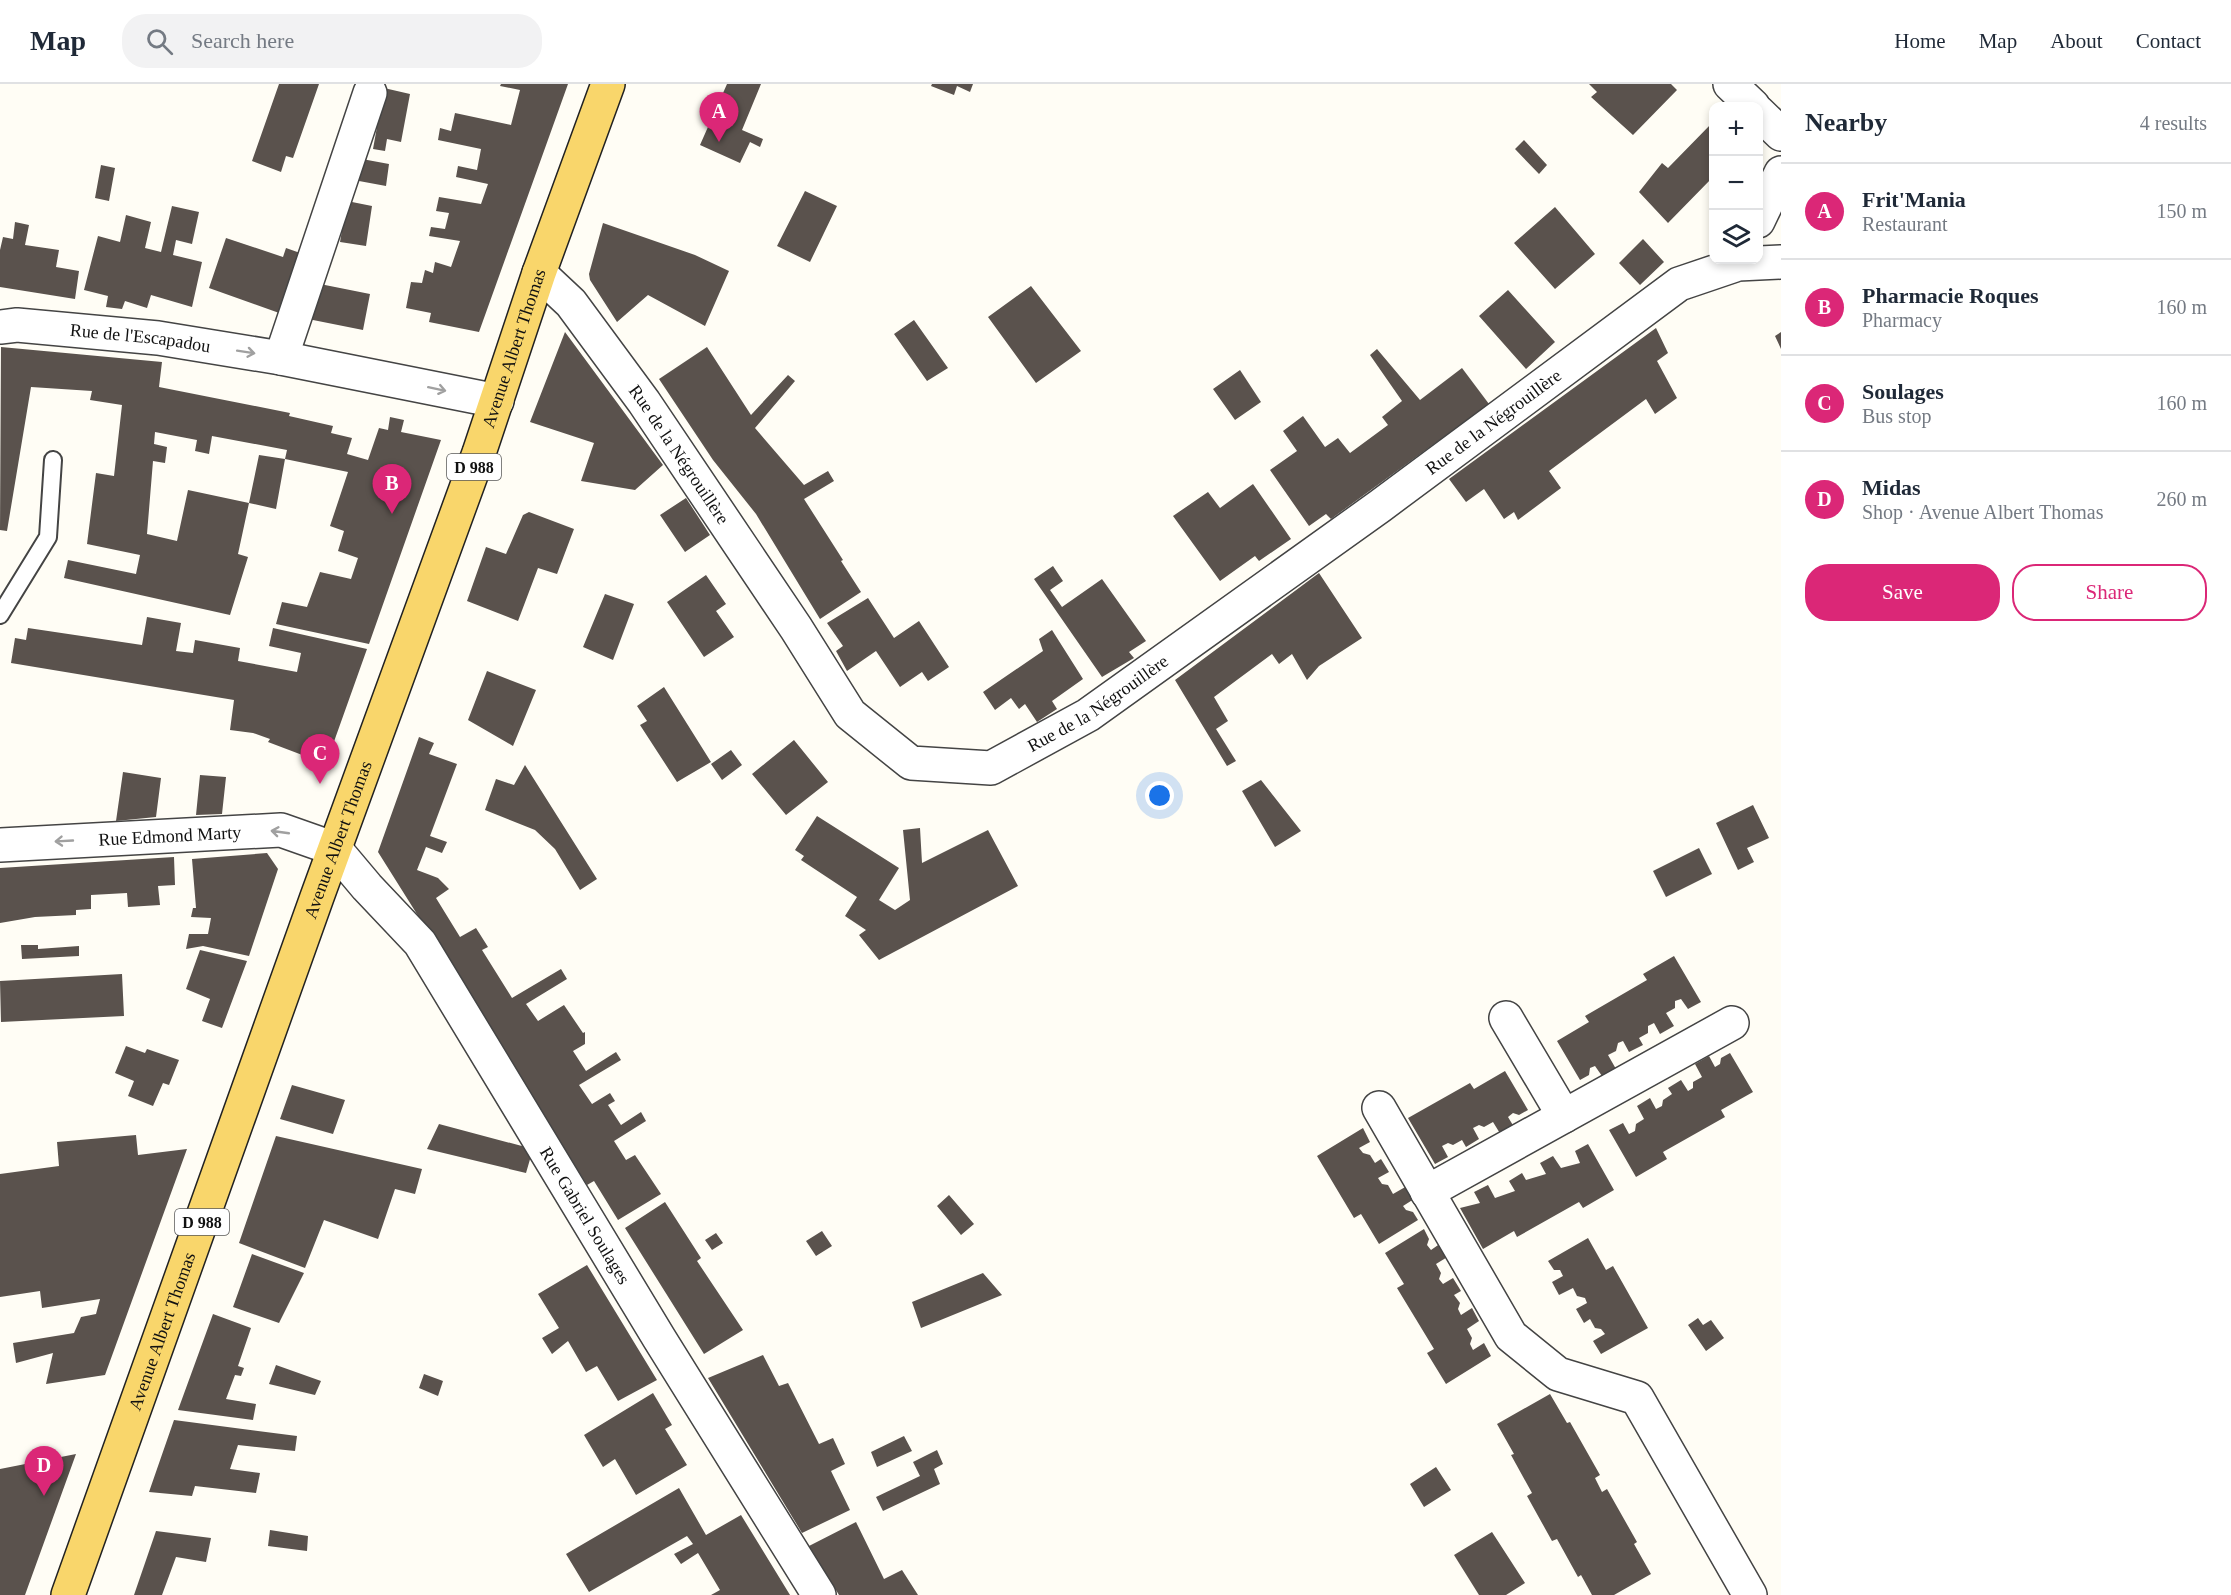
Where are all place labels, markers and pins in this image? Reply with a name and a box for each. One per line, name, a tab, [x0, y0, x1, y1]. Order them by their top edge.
pin: A	[700, 92, 738, 142]
pin: B	[372, 464, 412, 514]
pin: C	[300, 734, 340, 784]
pin: D	[24, 1446, 63, 1496]

